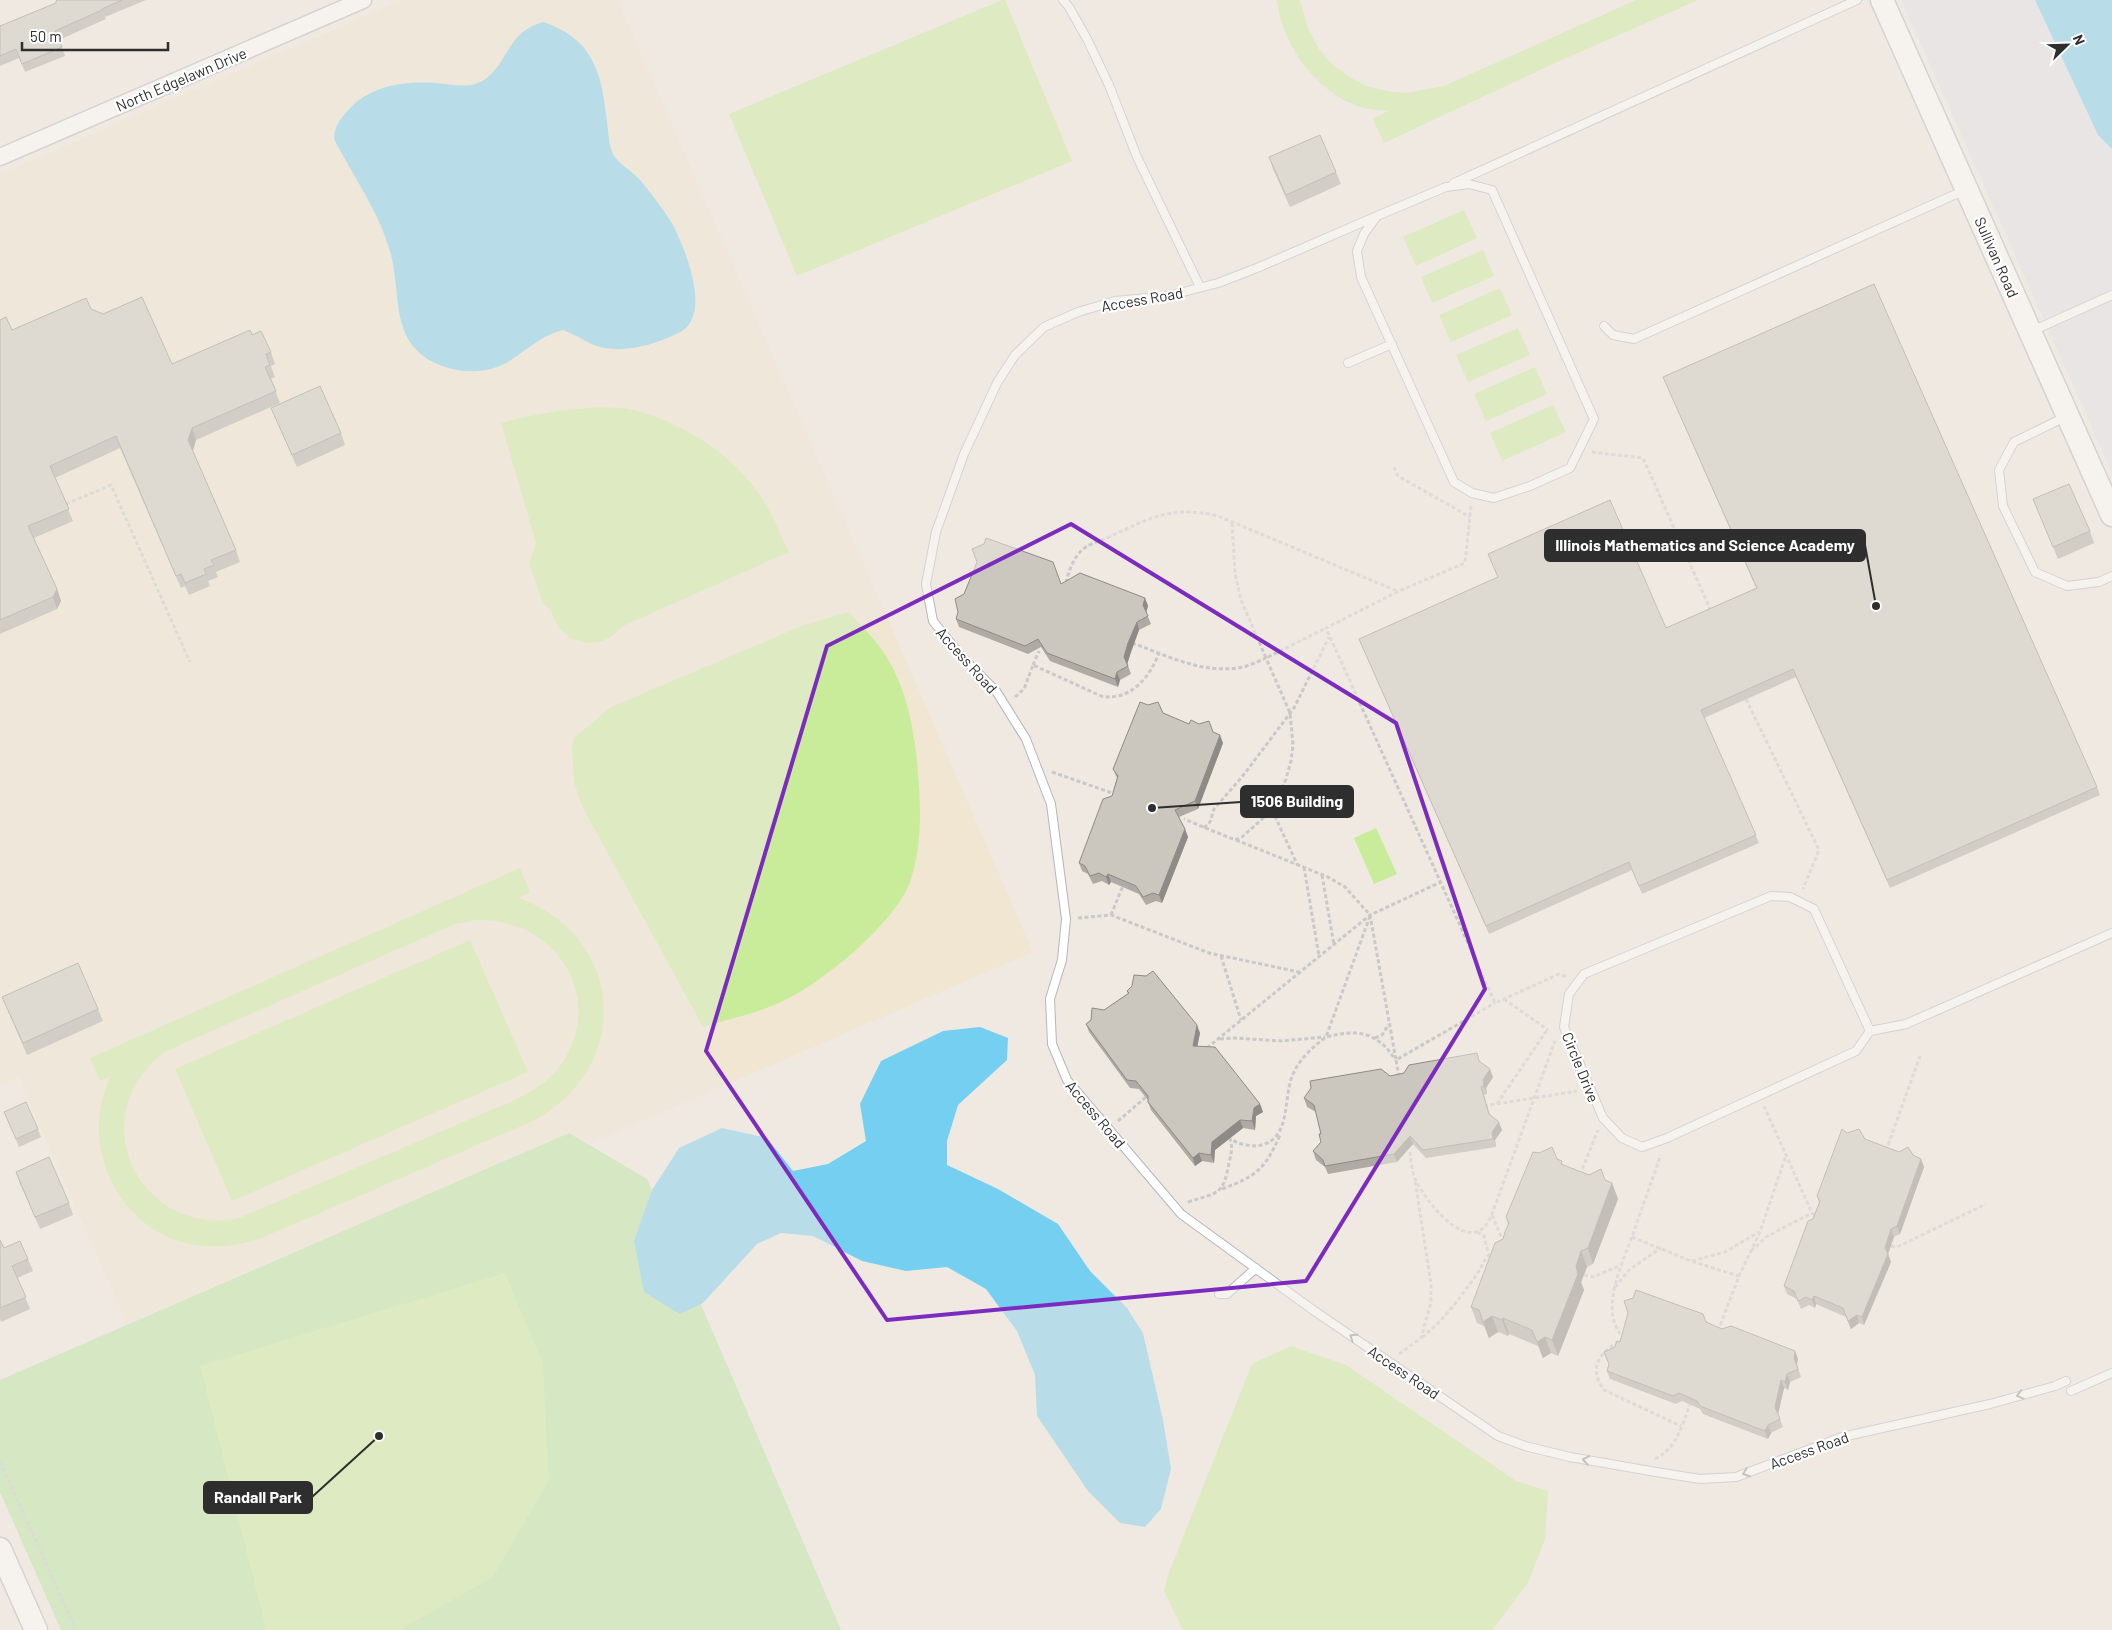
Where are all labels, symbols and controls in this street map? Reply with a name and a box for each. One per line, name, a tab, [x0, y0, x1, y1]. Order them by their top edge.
scale bar	[22, 20, 169, 52]
north arrow	[2042, 20, 2092, 70]
text: 50 m	[30, 27, 62, 45]
text: N	[2070, 32, 2089, 47]
street label: North Edgelawn Drive	[113, 43, 249, 115]
street label: Sullivan Road	[1971, 214, 2023, 300]
street label: Access Road	[1100, 283, 1184, 315]
callout: Illinois Mathematics and Science Academy	[1545, 530, 1865, 561]
text: Illinois Mathematics and Science Academy	[1555, 535, 1855, 554]
street label: Access Road	[933, 623, 1001, 697]
callout: 1506 Building	[1241, 786, 1353, 817]
text: 1506 Building	[1251, 791, 1343, 810]
street label: Circle Drive	[1559, 1029, 1603, 1105]
street label: Access Road	[1063, 1077, 1129, 1151]
one-way arrow	[1349, 1334, 1359, 1343]
street label: Access Road	[1365, 1341, 1443, 1403]
one-way arrow	[2016, 1390, 2024, 1400]
street label: Access Road	[1767, 1427, 1851, 1473]
one-way arrow	[1582, 1455, 1591, 1466]
one-way arrow	[1742, 1467, 1751, 1477]
callout: Randall Park	[204, 1482, 312, 1513]
text: Randall Park	[214, 1487, 302, 1506]

